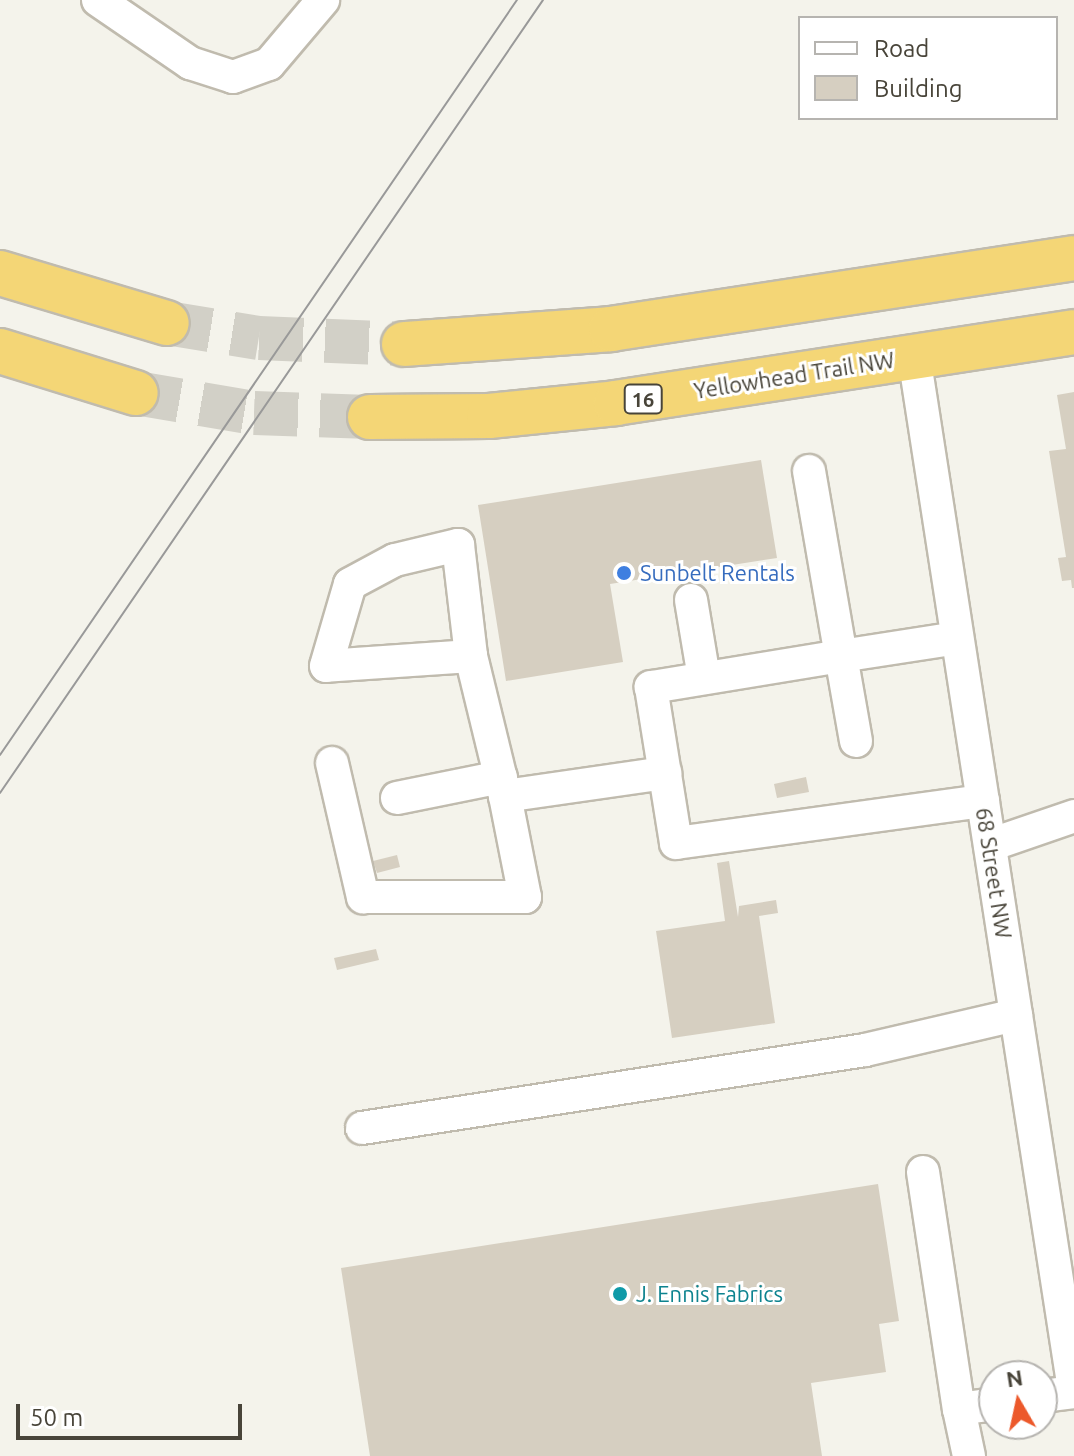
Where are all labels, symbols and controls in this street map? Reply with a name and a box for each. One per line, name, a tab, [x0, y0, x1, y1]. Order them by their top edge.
legend	[798, 16, 1058, 120]
text: Road	[874, 35, 929, 62]
text: Building	[874, 75, 962, 102]
street label: Yellowhead Trail NW	[692, 346, 896, 404]
road number: 16	[623, 383, 663, 415]
place label: Sunbelt Rentals	[640, 560, 795, 586]
marker: Sunbelt Rentals	[615, 564, 633, 582]
street label: 68 Street NW	[971, 806, 1017, 940]
place label: J. Ennis Fabrics	[636, 1281, 783, 1307]
marker: J. Ennis Fabrics	[611, 1285, 629, 1303]
north arrow	[978, 1360, 1058, 1440]
text: N	[1004, 1364, 1025, 1391]
scale bar	[20, 1388, 246, 1438]
text: 50 m	[30, 1404, 83, 1431]

